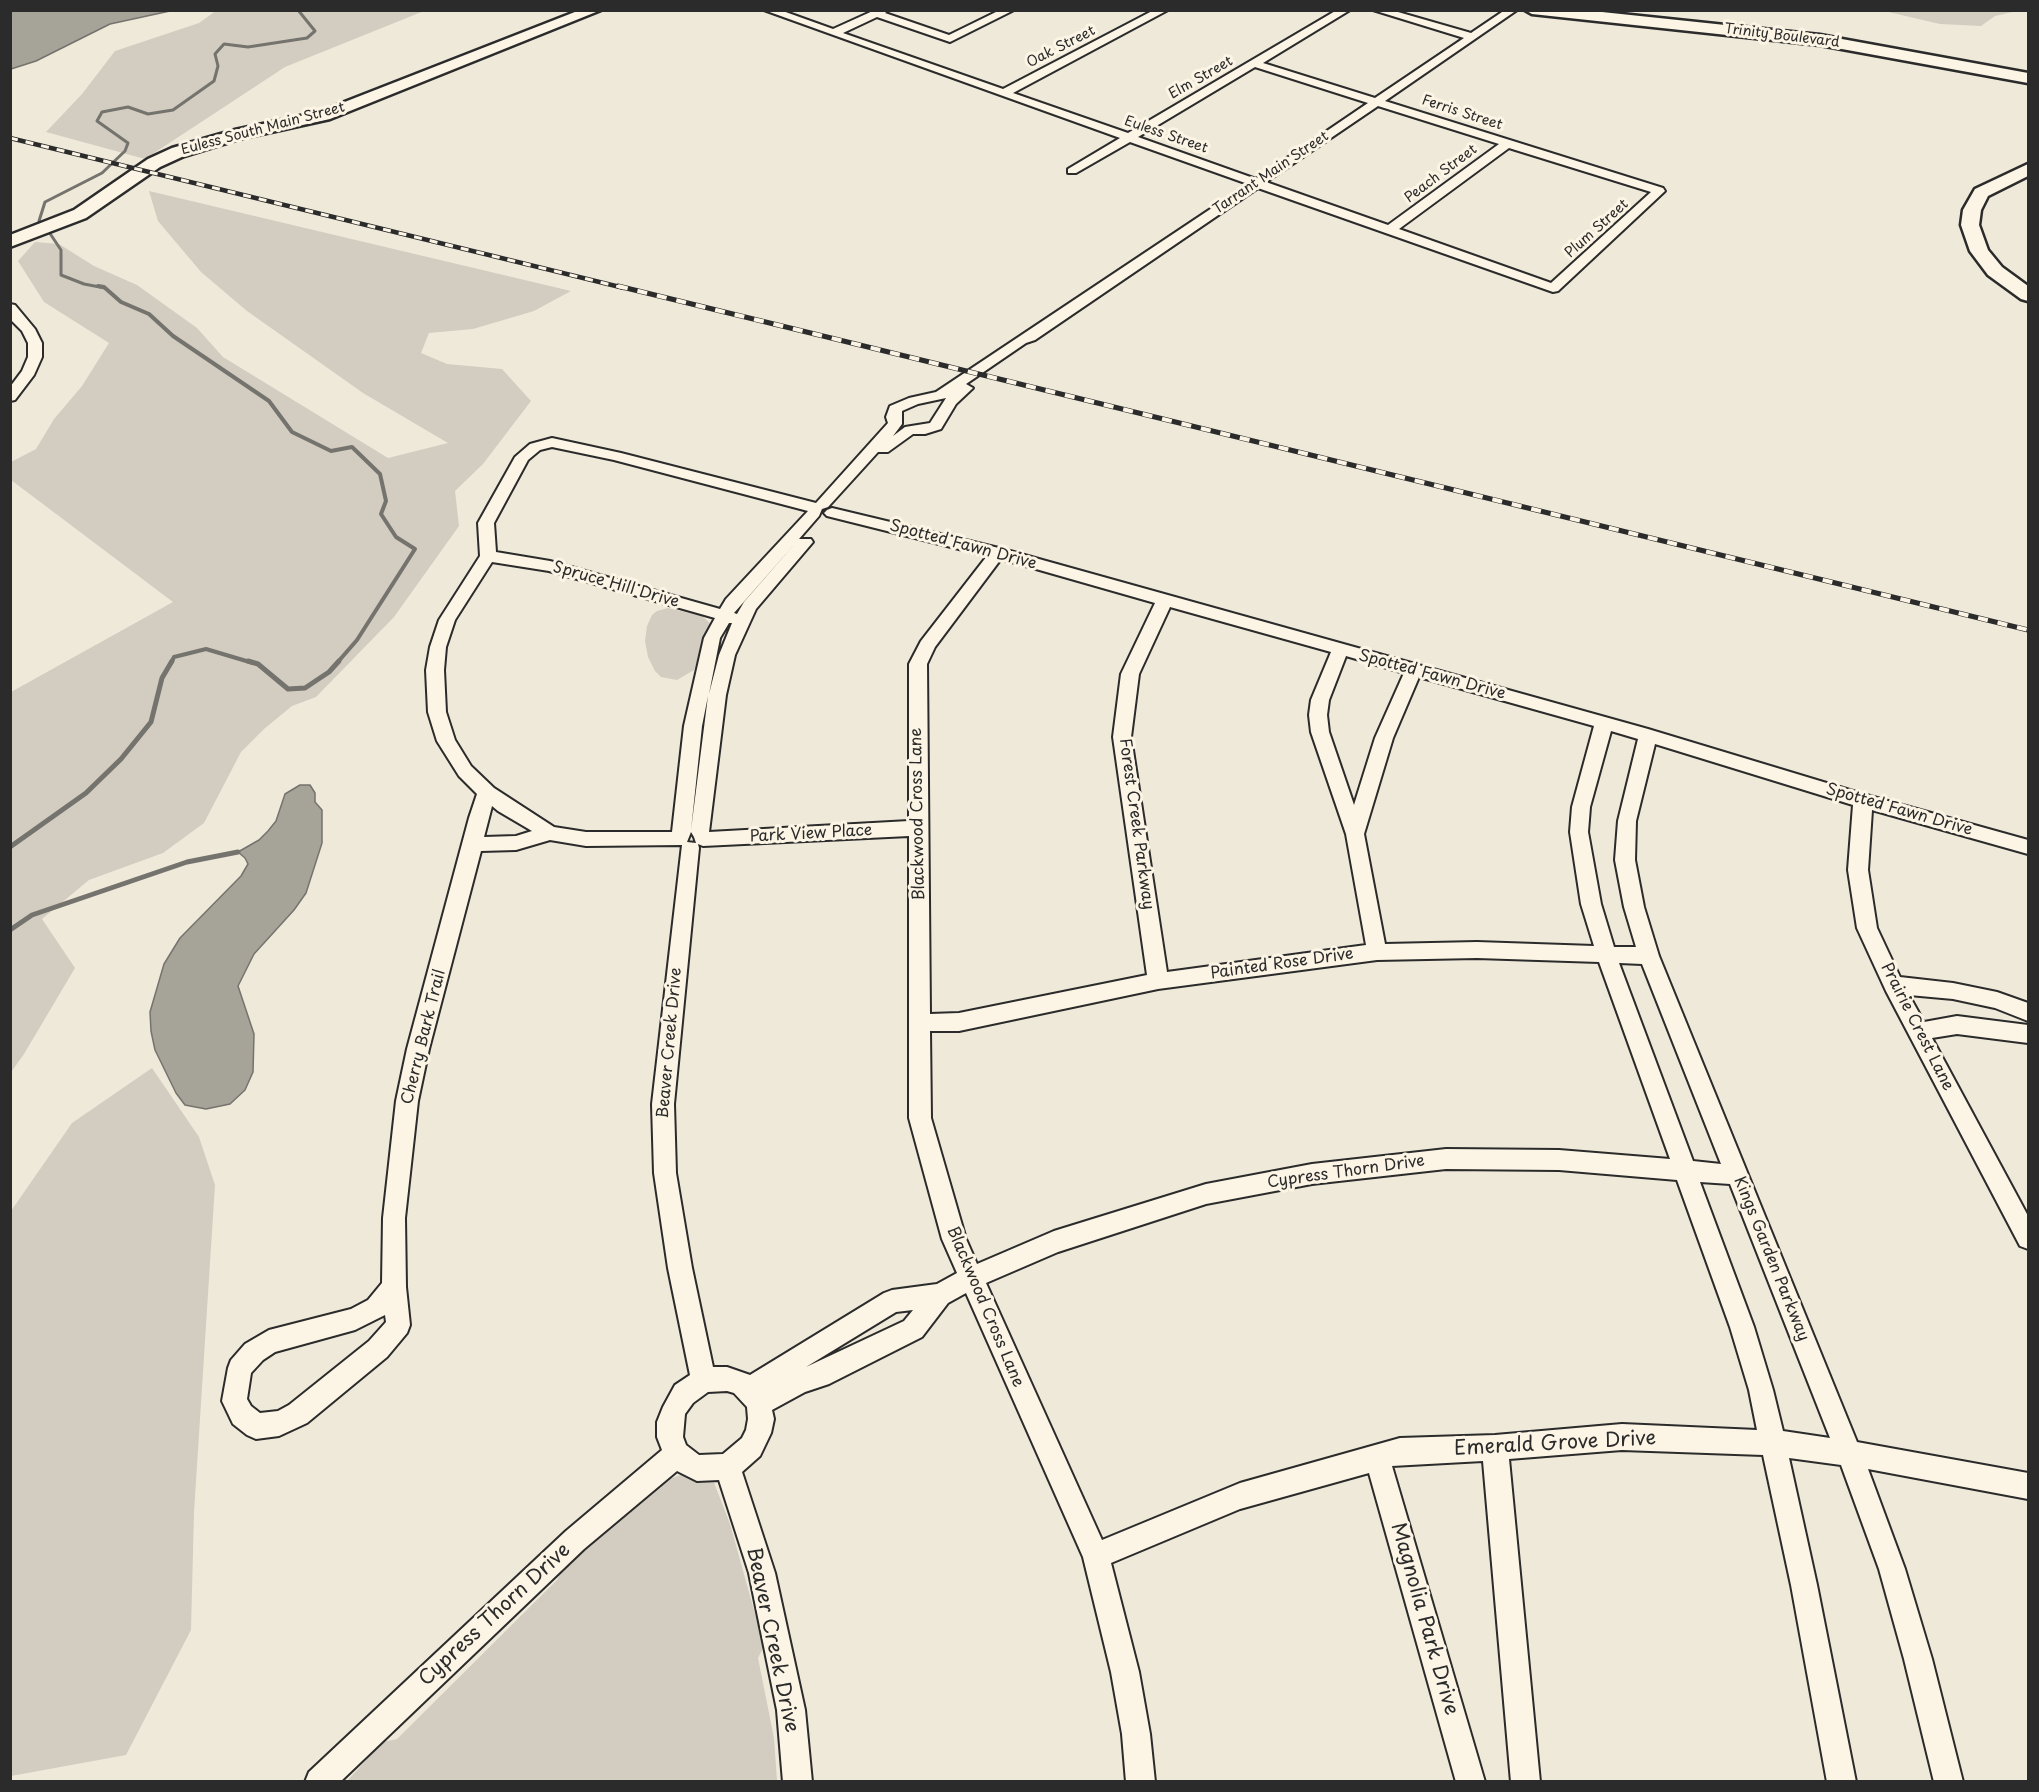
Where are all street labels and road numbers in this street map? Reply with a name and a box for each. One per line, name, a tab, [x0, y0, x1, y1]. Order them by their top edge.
street label: Trinity Boulevard	[1724, 21, 1840, 51]
street label: Oak Street	[1024, 23, 1098, 71]
street label: Elm Street	[1166, 53, 1236, 103]
street label: Ferris Street	[1420, 92, 1504, 134]
street label: Euless South Main Street	[179, 99, 347, 159]
street label: Euless Street	[1122, 113, 1210, 157]
street label: Tarrant Main Street	[1210, 128, 1332, 218]
street label: Peach Street	[1402, 141, 1480, 207]
street label: Plum Street	[1562, 196, 1632, 262]
street label: Spotted Fawn Drive	[887, 516, 1039, 574]
street label: Spruce Hill Drive	[551, 558, 681, 612]
street label: Spotted Fawn Drive	[1356, 646, 1508, 704]
street label: Blackwood Cross Lane	[907, 727, 929, 901]
street label: Forest Creek Parkway	[1114, 737, 1158, 911]
street label: Spotted Fawn Drive	[1824, 780, 1974, 840]
street label: Park View Place	[749, 821, 873, 847]
street label: Painted Rose Drive	[1209, 944, 1355, 984]
street label: Prairie Crest Lane	[1876, 960, 1958, 1094]
street label: Beaver Creek Drive	[654, 967, 686, 1119]
street label: Cherry Bark Trail	[398, 968, 450, 1106]
street label: Cypress Thorn Drive	[1266, 1151, 1426, 1193]
street label: Kings Garden Parkway	[1729, 1174, 1813, 1344]
street label: Blackwood Cross Lane	[942, 1224, 1028, 1390]
street label: Emerald Grove Drive	[1453, 1427, 1657, 1461]
street label: Magnolia Park Drive	[1385, 1520, 1463, 1718]
street label: Cypress Thorn Drive	[414, 1539, 576, 1691]
street label: Beaver Creek Drive	[741, 1545, 803, 1735]

